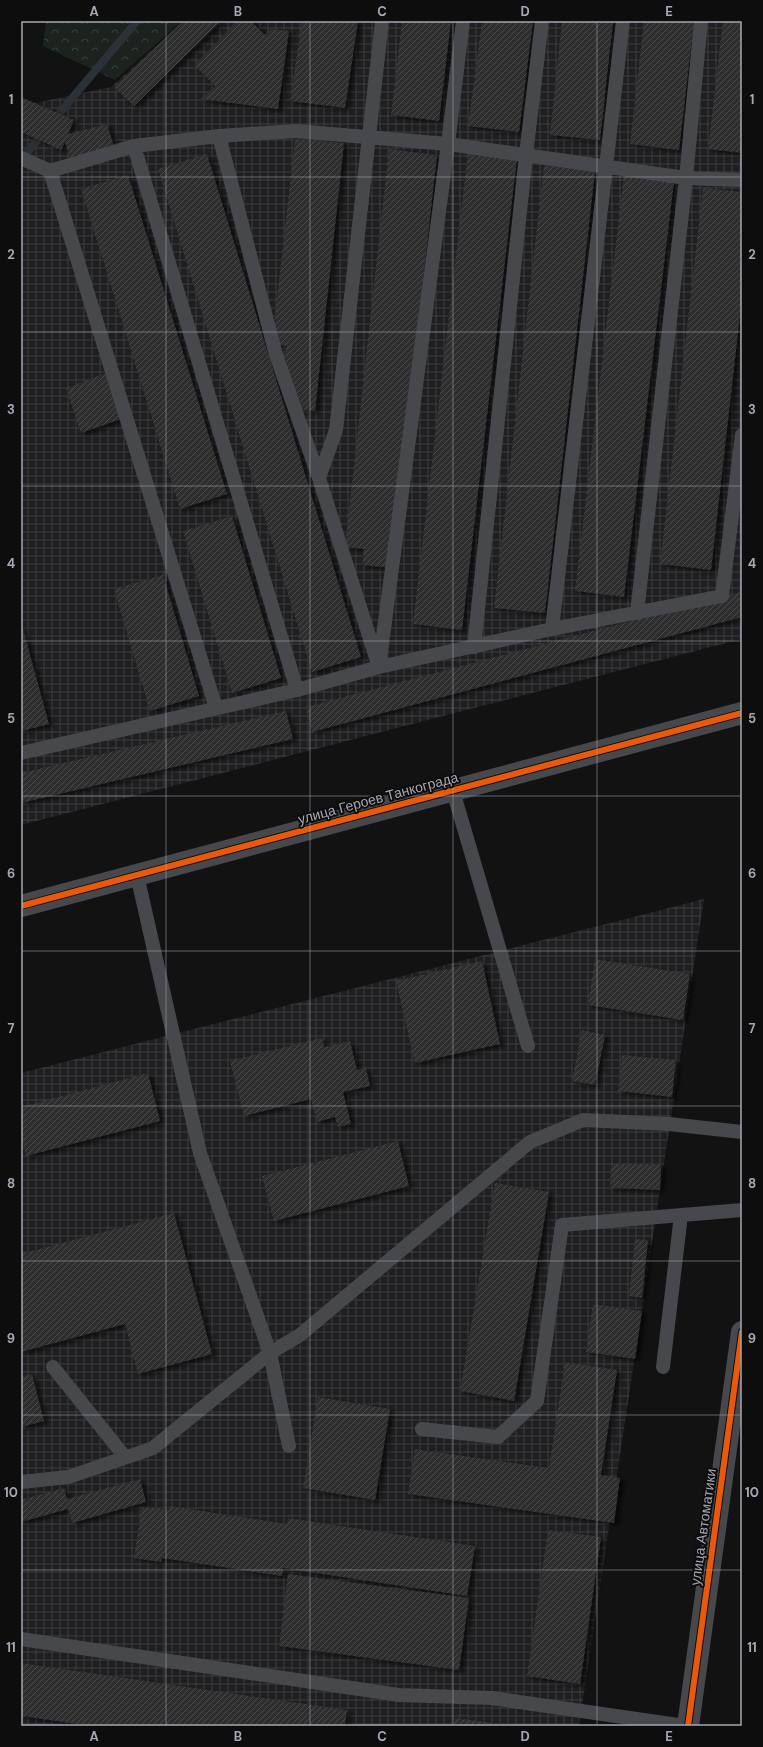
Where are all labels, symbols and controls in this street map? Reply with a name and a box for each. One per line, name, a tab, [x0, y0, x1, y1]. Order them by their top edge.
text: A	[89, 3, 99, 20]
text: B	[234, 3, 242, 20]
text: C	[377, 3, 387, 20]
text: D	[520, 3, 530, 20]
text: E	[665, 3, 673, 20]
text: 1	[9, 91, 13, 108]
text: 1	[750, 91, 754, 108]
text: 2	[7, 246, 15, 263]
text: 2	[748, 246, 756, 263]
text: 3	[7, 401, 15, 418]
text: 3	[748, 401, 756, 418]
text: 4	[7, 555, 15, 572]
text: 4	[748, 555, 756, 572]
text: 5	[7, 710, 15, 727]
text: 5	[748, 710, 756, 727]
street label: улица Героев Танкограда	[296, 768, 460, 828]
text: 6	[7, 865, 15, 882]
text: 6	[748, 865, 756, 882]
text: 7	[8, 1020, 15, 1037]
text: 7	[749, 1020, 756, 1037]
text: 8	[7, 1175, 15, 1192]
text: 8	[748, 1175, 756, 1192]
text: 9	[7, 1330, 15, 1347]
text: 9	[748, 1330, 756, 1347]
street label: улица Автоматики	[686, 1467, 720, 1587]
text: 10	[4, 1484, 18, 1501]
text: 10	[745, 1484, 759, 1501]
text: 11	[6, 1639, 16, 1656]
text: 11	[747, 1639, 757, 1656]
text: A	[89, 1728, 99, 1745]
text: B	[234, 1728, 242, 1745]
text: C	[377, 1728, 387, 1745]
text: D	[520, 1728, 530, 1745]
text: E	[665, 1728, 673, 1745]

